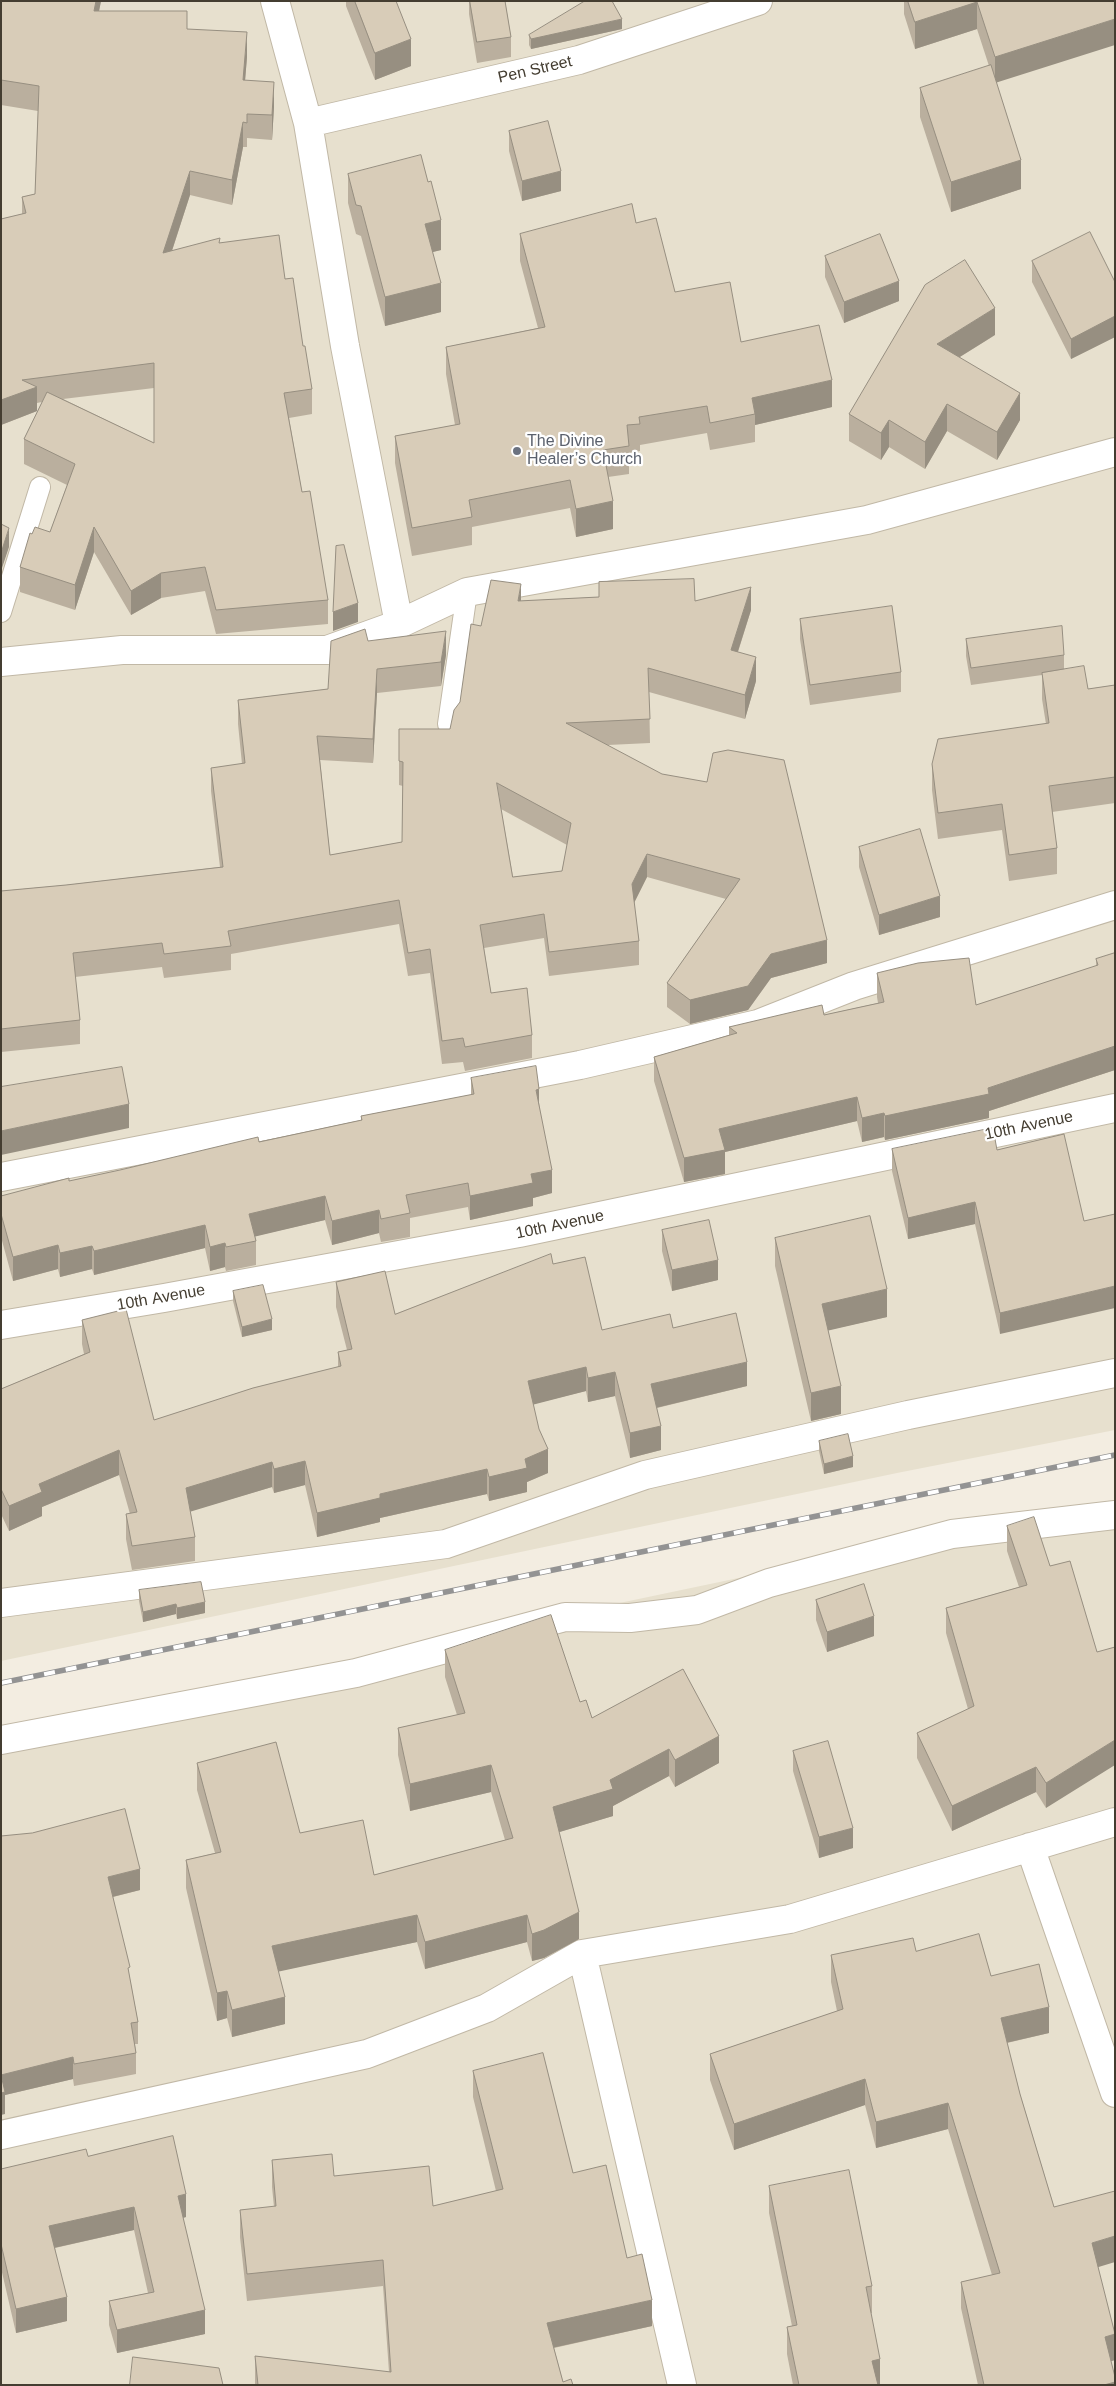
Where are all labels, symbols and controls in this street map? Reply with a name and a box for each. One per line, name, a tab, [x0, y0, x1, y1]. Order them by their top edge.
street label: Pen Street	[496, 52, 574, 88]
place label: The Divine Healer’s Church	[527, 432, 642, 470]
marker: The Divine Healer’s Church	[511, 445, 523, 457]
street label: 10th Avenue	[983, 1107, 1075, 1145]
street label: 10th Avenue	[514, 1206, 606, 1244]
street label: 10th Avenue	[115, 1281, 207, 1315]

